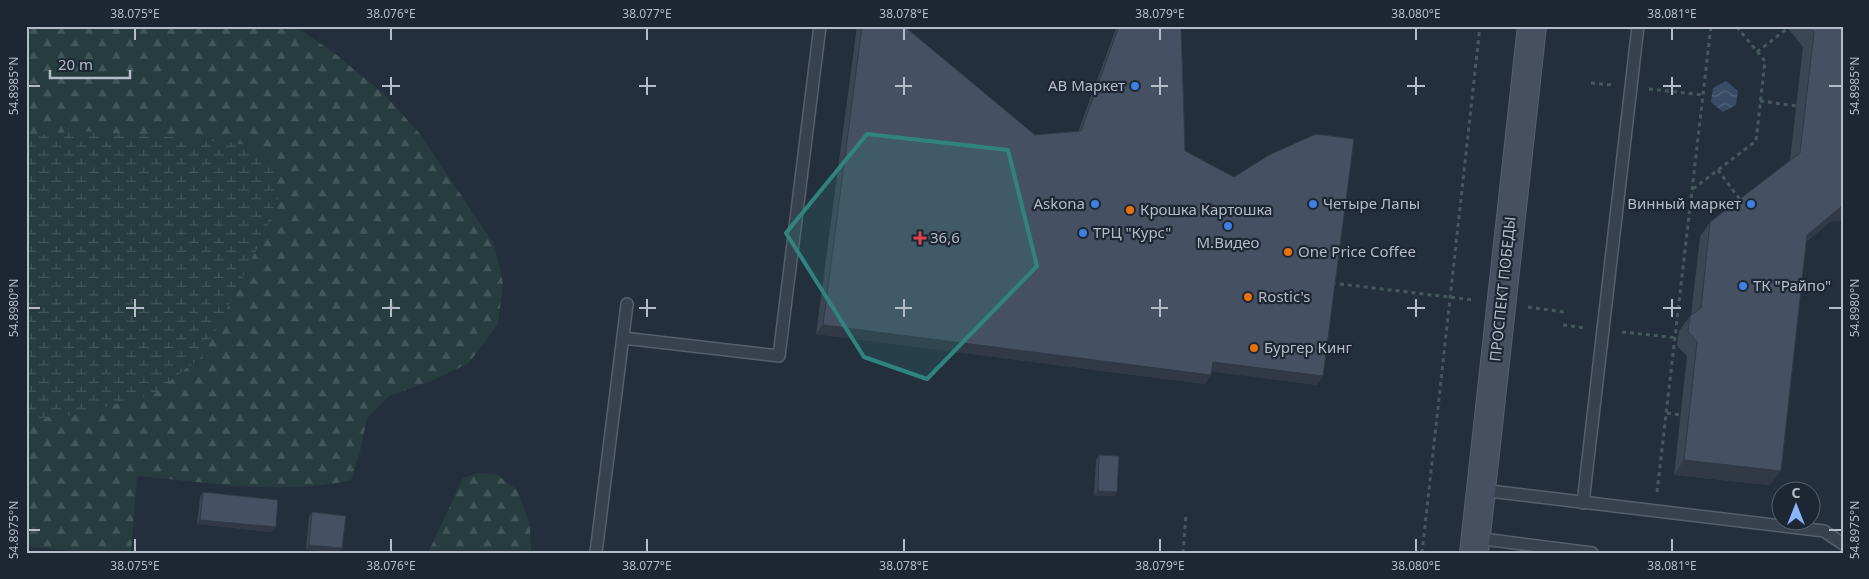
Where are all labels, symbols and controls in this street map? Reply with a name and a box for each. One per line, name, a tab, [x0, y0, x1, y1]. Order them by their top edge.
text: 38.075°E	[110, 5, 160, 22]
text: 38.076°E	[366, 5, 416, 22]
text: 38.077°E	[622, 5, 672, 22]
text: 38.078°E	[879, 5, 929, 22]
text: 38.079°E	[1135, 5, 1185, 22]
text: 38.080°E	[1391, 5, 1441, 22]
text: 38.081°E	[1647, 5, 1697, 22]
scale bar	[50, 48, 130, 80]
text: 20 m	[58, 54, 93, 74]
text: 54.8985°N	[5, 57, 22, 115]
text: 54.8985°N	[1846, 57, 1863, 115]
place label: АВ Маркет	[1048, 75, 1125, 95]
marker: АВ Маркет	[1129, 80, 1141, 92]
place label: Askona	[1033, 193, 1085, 213]
place label: Четыре Лапы	[1323, 193, 1420, 213]
place label: Винный маркет	[1627, 193, 1741, 213]
marker: Askona	[1089, 198, 1101, 210]
marker: Четыре Лапы	[1307, 198, 1319, 210]
marker: Винный маркет	[1745, 198, 1757, 210]
place label: Крошка Картошка	[1140, 199, 1272, 219]
marker: Крошка Картошка	[1124, 204, 1136, 216]
street label: ПРОСПЕКТ ПОБЕДЫ	[1484, 215, 1520, 362]
marker: М.Видео	[1222, 220, 1234, 232]
place label: ТРЦ "Курс"	[1093, 222, 1171, 242]
place label: 36,6	[930, 227, 960, 247]
marker: ТРЦ "Курс"	[1077, 227, 1089, 239]
marker: 36,6	[914, 232, 926, 244]
place label: М.Видео	[1197, 232, 1260, 252]
place label: One Price Coffee	[1298, 241, 1416, 261]
marker: One Price Coffee	[1282, 246, 1294, 258]
place label: ТК "Райпо"	[1753, 275, 1831, 295]
text: 54.8980°N	[5, 279, 22, 337]
text: 54.8980°N	[1846, 279, 1863, 337]
marker: ТК "Райпо"	[1737, 280, 1749, 292]
place label: Rostic's	[1258, 286, 1311, 306]
marker: Rostic's	[1242, 291, 1254, 303]
place label: Бургер Кинг	[1264, 337, 1352, 357]
marker: Бургер Кинг	[1248, 342, 1260, 354]
north arrow	[1772, 482, 1822, 532]
text: С	[1791, 483, 1801, 502]
text: 54.8975°N	[5, 501, 22, 559]
text: 54.8975°N	[1846, 501, 1863, 559]
text: 38.075°E	[110, 557, 160, 574]
text: 38.076°E	[366, 557, 416, 574]
text: 38.077°E	[622, 557, 672, 574]
text: 38.078°E	[879, 557, 929, 574]
text: 38.079°E	[1135, 557, 1185, 574]
text: 38.080°E	[1391, 557, 1441, 574]
text: 38.081°E	[1647, 557, 1697, 574]

